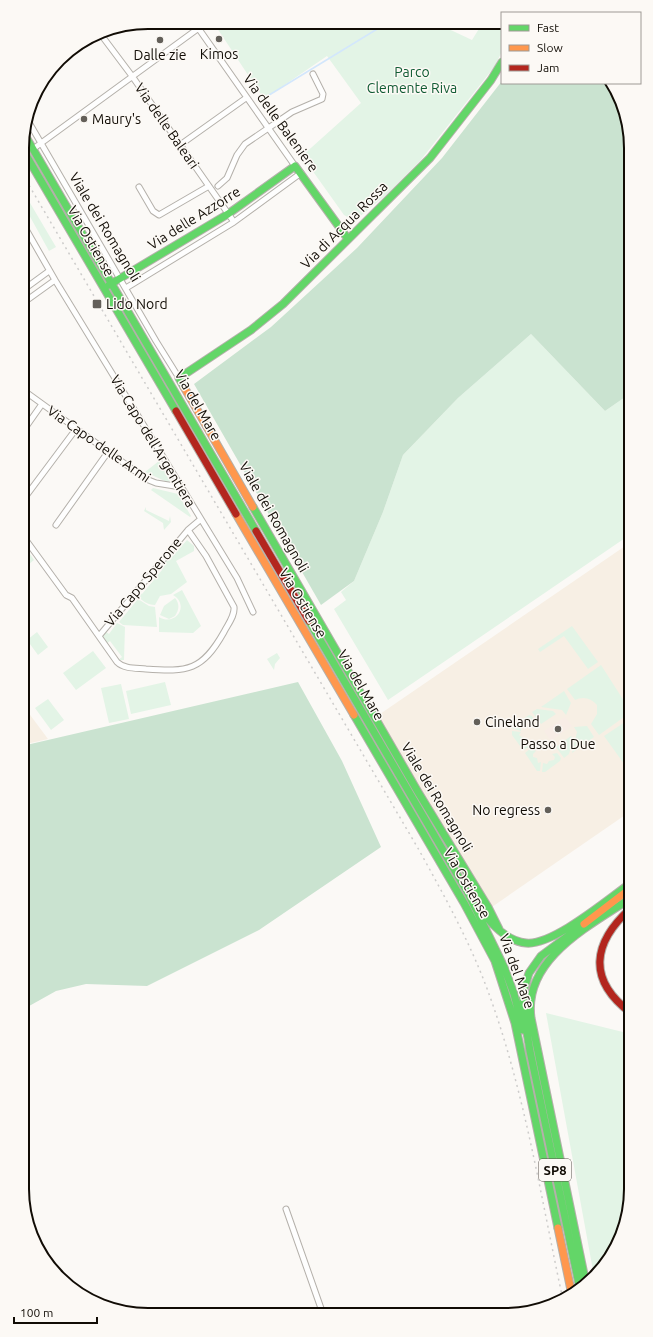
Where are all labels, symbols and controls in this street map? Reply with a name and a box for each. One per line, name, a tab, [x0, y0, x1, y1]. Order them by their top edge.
legend	[501, 12, 641, 84]
text: Fast	[537, 21, 559, 34]
marker: Kimos	[214, 34, 224, 44]
marker: Dalle zie	[155, 35, 165, 45]
text: Slow	[537, 41, 563, 54]
place label: Kimos	[200, 46, 238, 62]
place label: Dalle zie	[134, 47, 186, 63]
text: Jam	[537, 61, 559, 74]
park label: Parco Clemente Riva	[367, 64, 457, 96]
street label: Via delle Baleniere	[240, 71, 322, 175]
street label: Via delle Baleari	[132, 80, 202, 172]
place label: Maury's	[92, 111, 141, 127]
marker: Maury's	[79, 114, 89, 124]
street label: Viale dei Romagnoli	[66, 170, 144, 284]
street label: Via di Acqua Rossa	[297, 178, 391, 272]
street label: Via delle Azzorre	[145, 183, 243, 253]
street label: Via Ostiense	[64, 203, 118, 279]
place label: Lido Nord	[106, 296, 168, 312]
marker: Lido Nord	[91, 298, 103, 310]
street label: Via del Mare	[171, 367, 225, 443]
street label: Via Capo dell'Argentiera	[107, 372, 199, 510]
street label: Via Capo delle Armi	[44, 402, 154, 486]
street label: Viale dei Romagnoli	[236, 459, 312, 575]
street label: Via Capo Sperone	[101, 534, 185, 630]
street label: Via Ostiense	[276, 565, 330, 641]
street label: Via del Mare	[334, 647, 388, 723]
place label: Cineland	[485, 714, 540, 730]
marker: Cineland	[472, 717, 482, 727]
marker: Passo a Due	[553, 724, 563, 734]
place label: Passo a Due	[521, 736, 596, 752]
street label: Viale dei Romagnoli	[398, 740, 476, 854]
place label: No regress	[472, 802, 540, 818]
marker: No regress	[543, 805, 553, 815]
street label: Via Ostiense	[440, 845, 494, 921]
street label: Via del Mare	[496, 931, 538, 1011]
road number: SP8	[539, 1159, 571, 1181]
scale bar	[14, 1299, 97, 1325]
text: 100 m	[20, 1306, 53, 1319]

